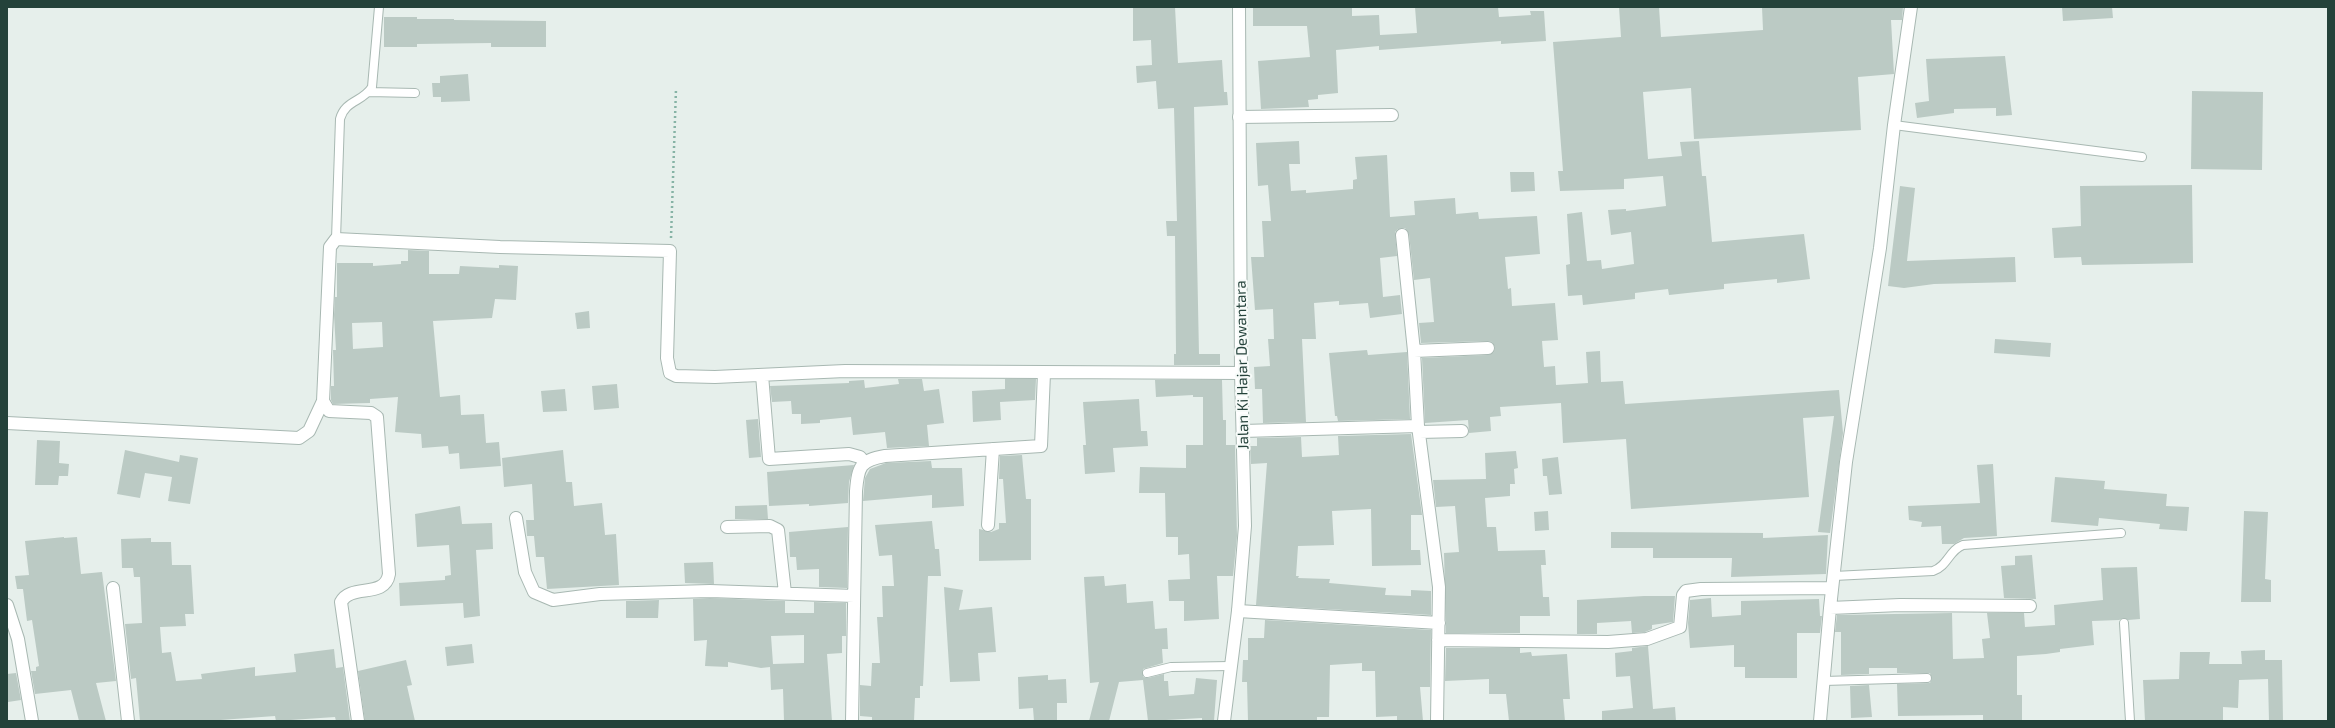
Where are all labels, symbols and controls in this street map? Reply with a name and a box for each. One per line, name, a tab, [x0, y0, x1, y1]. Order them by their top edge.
street label: Jalan Ki Hajar Dewantara	[1232, 280, 1252, 450]

